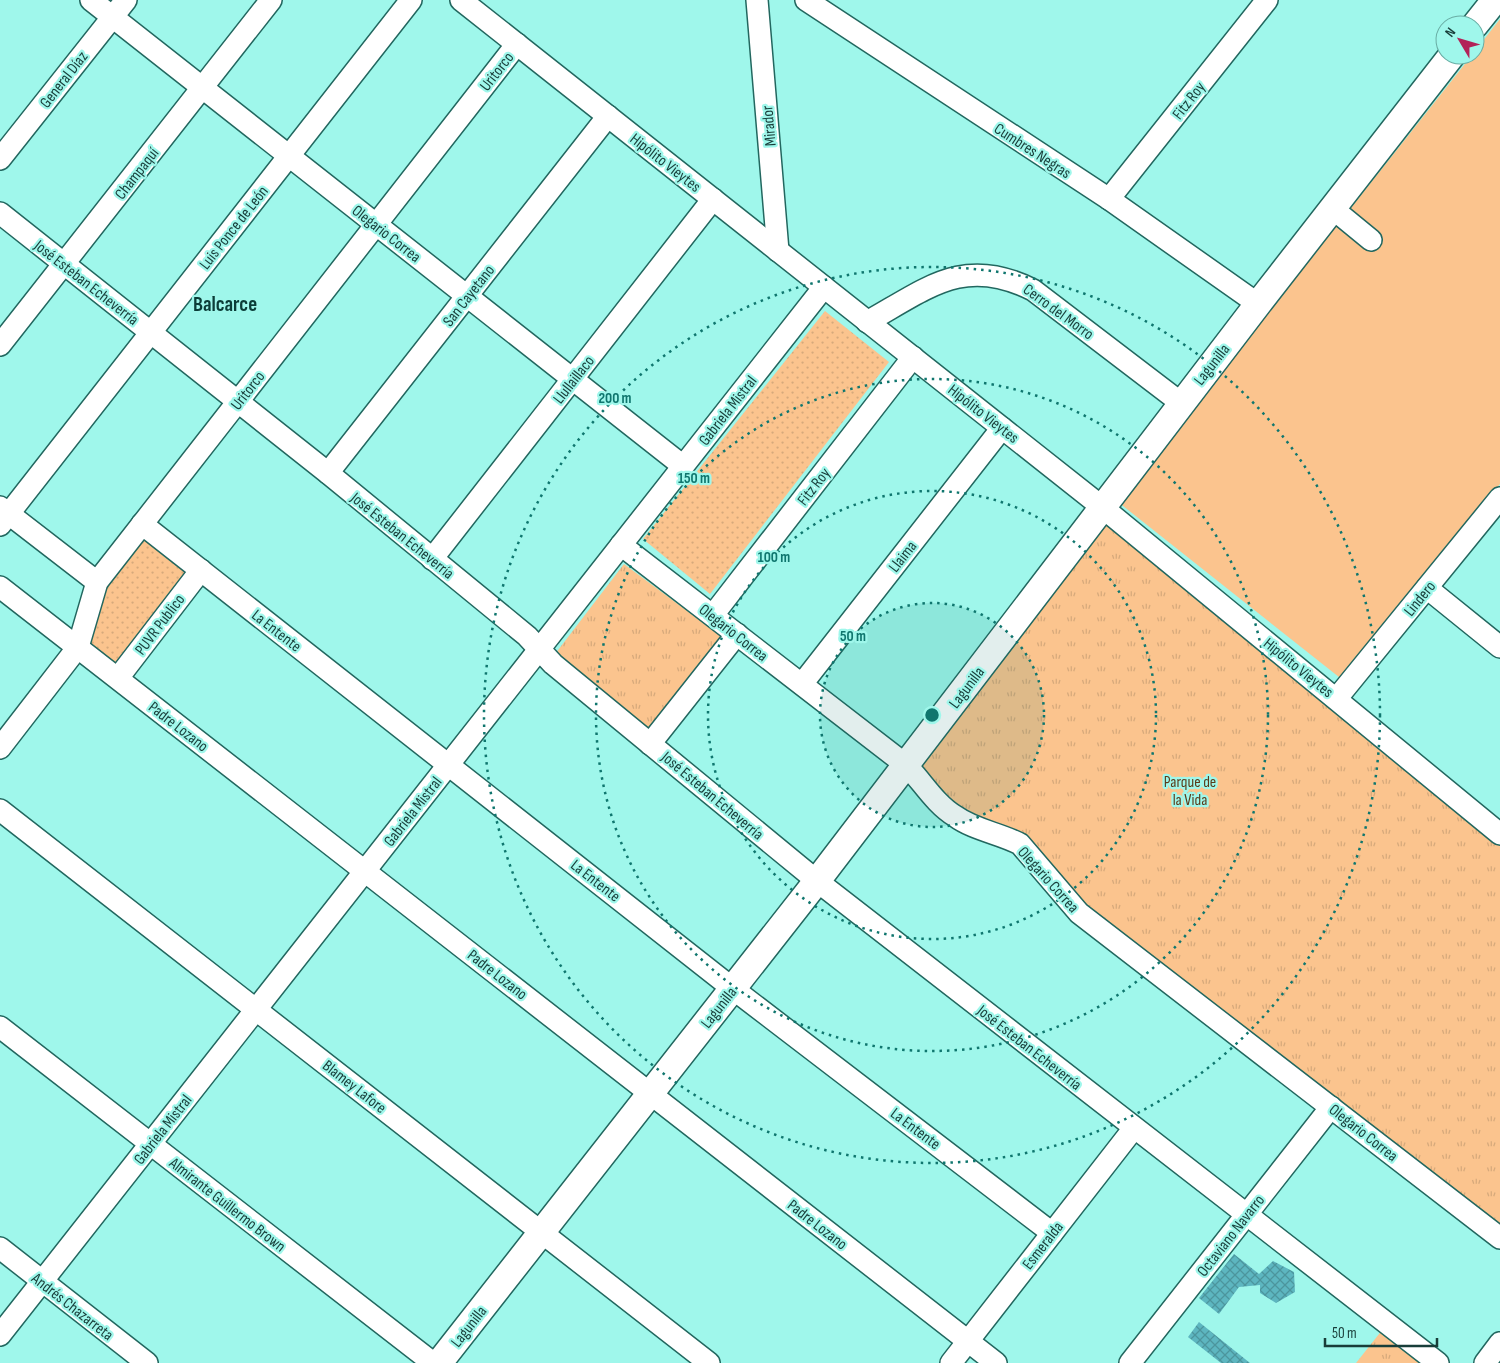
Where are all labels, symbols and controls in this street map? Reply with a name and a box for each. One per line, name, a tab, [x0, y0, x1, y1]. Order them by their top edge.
north arrow	[1435, 15, 1485, 65]
text: N	[1441, 24, 1459, 40]
street label: General Díaz	[36, 48, 92, 112]
street label: Uritorco	[476, 49, 518, 95]
street label: Fitz Roy	[1169, 78, 1210, 123]
street label: Mirador	[758, 104, 781, 147]
street label: Cumbres Negras	[990, 119, 1074, 183]
street label: Hipólito Vieytes	[626, 130, 704, 197]
street label: Champaquí	[111, 144, 163, 203]
street label: Luis Ponce de León	[196, 182, 273, 273]
street label: Olegario Correa	[348, 201, 424, 267]
street label: José Esteban Echeverría	[29, 236, 142, 330]
street label: San Cayetano	[439, 261, 499, 330]
street label: Cerro del Morro	[1019, 280, 1097, 344]
district label: Balcarce	[193, 292, 257, 317]
street label: Lagunilla	[1190, 341, 1234, 389]
street label: Llullaillaco	[550, 352, 599, 408]
street label: Uritorco	[227, 368, 269, 414]
street label: Gabriela Mistral	[695, 372, 761, 449]
street label: Hipólito Vieytes	[944, 381, 1022, 448]
text: 200 m	[598, 389, 632, 408]
street label: Fitz Roy	[794, 464, 835, 509]
text: 150 m	[678, 469, 710, 488]
street label: José Esteban Echeverría	[346, 488, 457, 584]
street label: Llaima	[885, 537, 921, 576]
text: 100 m	[758, 548, 790, 567]
street label: Lindero	[1400, 577, 1440, 620]
street label: PUVR Publico	[131, 591, 189, 659]
street label: Olegario Correa	[695, 600, 771, 666]
street label: La Entente	[248, 606, 305, 656]
text: 50 m	[840, 627, 866, 646]
street label: Hipólito Vieytes	[1259, 634, 1337, 702]
street label: Lagunilla	[945, 663, 989, 712]
street label: Padre Lozano	[145, 698, 212, 756]
centre of rings	[923, 706, 941, 724]
street label: José Esteban Echeverría	[656, 747, 767, 844]
street label: Gabriela Mistral	[380, 773, 446, 850]
park label: Parque de la Vida	[1164, 773, 1216, 810]
street label: Olegario Correa	[1013, 843, 1082, 917]
street label: La Entente	[567, 856, 624, 906]
street label: Padre Lozano	[464, 946, 531, 1004]
street label: Lagunilla	[697, 984, 741, 1032]
street label: José Esteban Echeverría	[972, 1001, 1085, 1095]
street label: Blamey Lafore	[319, 1057, 390, 1118]
street label: Gabriela Mistral	[130, 1091, 196, 1168]
street label: Olegario Correa	[1325, 1100, 1401, 1166]
street label: La Entente	[886, 1104, 944, 1154]
street label: Almirante Guillermo Brown	[164, 1153, 289, 1257]
street label: Octaviano Navarro	[1193, 1191, 1269, 1281]
street label: Padre Lozano	[784, 1196, 851, 1254]
street label: Esmeralda	[1019, 1218, 1068, 1274]
street label: Andrés Chazarreta	[27, 1269, 117, 1345]
street label: Lagunilla	[447, 1303, 491, 1351]
scale bar	[1325, 1316, 1438, 1348]
text: 50 m	[1332, 1324, 1357, 1343]

